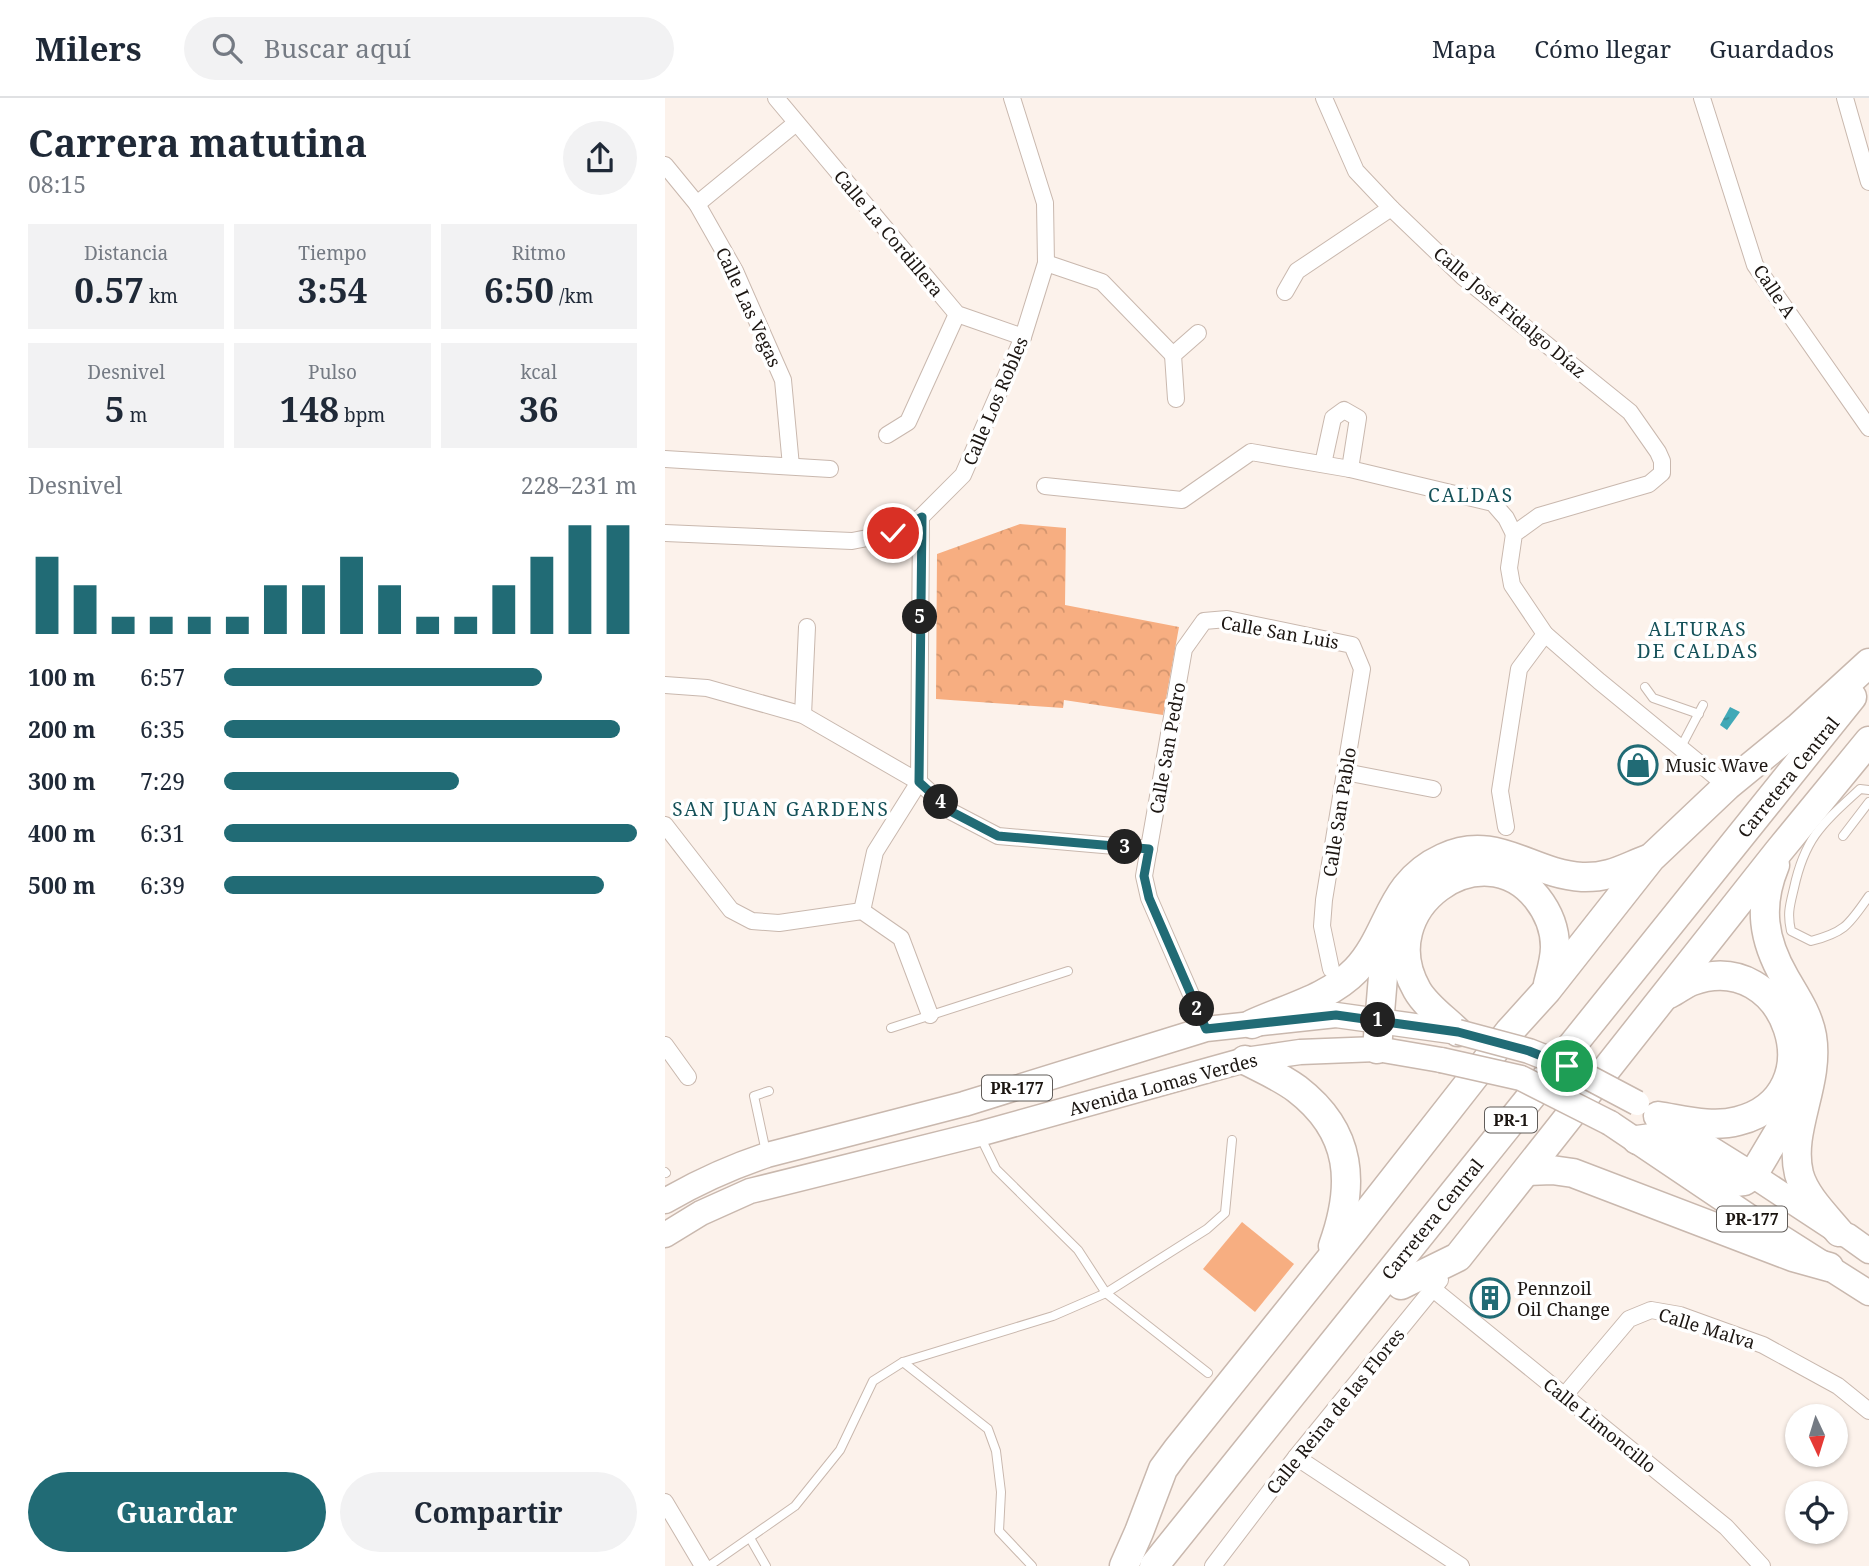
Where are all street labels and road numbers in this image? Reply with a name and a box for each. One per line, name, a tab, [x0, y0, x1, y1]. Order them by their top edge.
street label: Calle La Cordillera	[829, 165, 949, 301]
street label: Calle José Fidalgo Díaz	[1429, 241, 1591, 383]
street label: Calle Las Vegas	[711, 243, 787, 371]
street label: Calle A	[1748, 260, 1802, 323]
street label: Calle Los Robles	[957, 333, 1033, 469]
street label: Calle San Luis	[1219, 610, 1341, 654]
street label: Calle San Pedro	[1144, 680, 1190, 816]
street label: Carretera Central	[1732, 711, 1845, 843]
street label: Calle San Pablo	[1317, 745, 1361, 879]
street label: Avenida Lomas Verdes	[1066, 1047, 1260, 1121]
road number: PR-177	[982, 1076, 1052, 1100]
road number: PR-1	[1485, 1108, 1537, 1132]
street label: Carretera Central	[1376, 1153, 1489, 1285]
road number: PR-177	[1717, 1206, 1787, 1232]
street label: Calle Malva	[1656, 1302, 1758, 1354]
street label: Calle Reina de las Flores	[1261, 1323, 1409, 1499]
street label: Calle Limoncillo	[1539, 1372, 1661, 1478]

